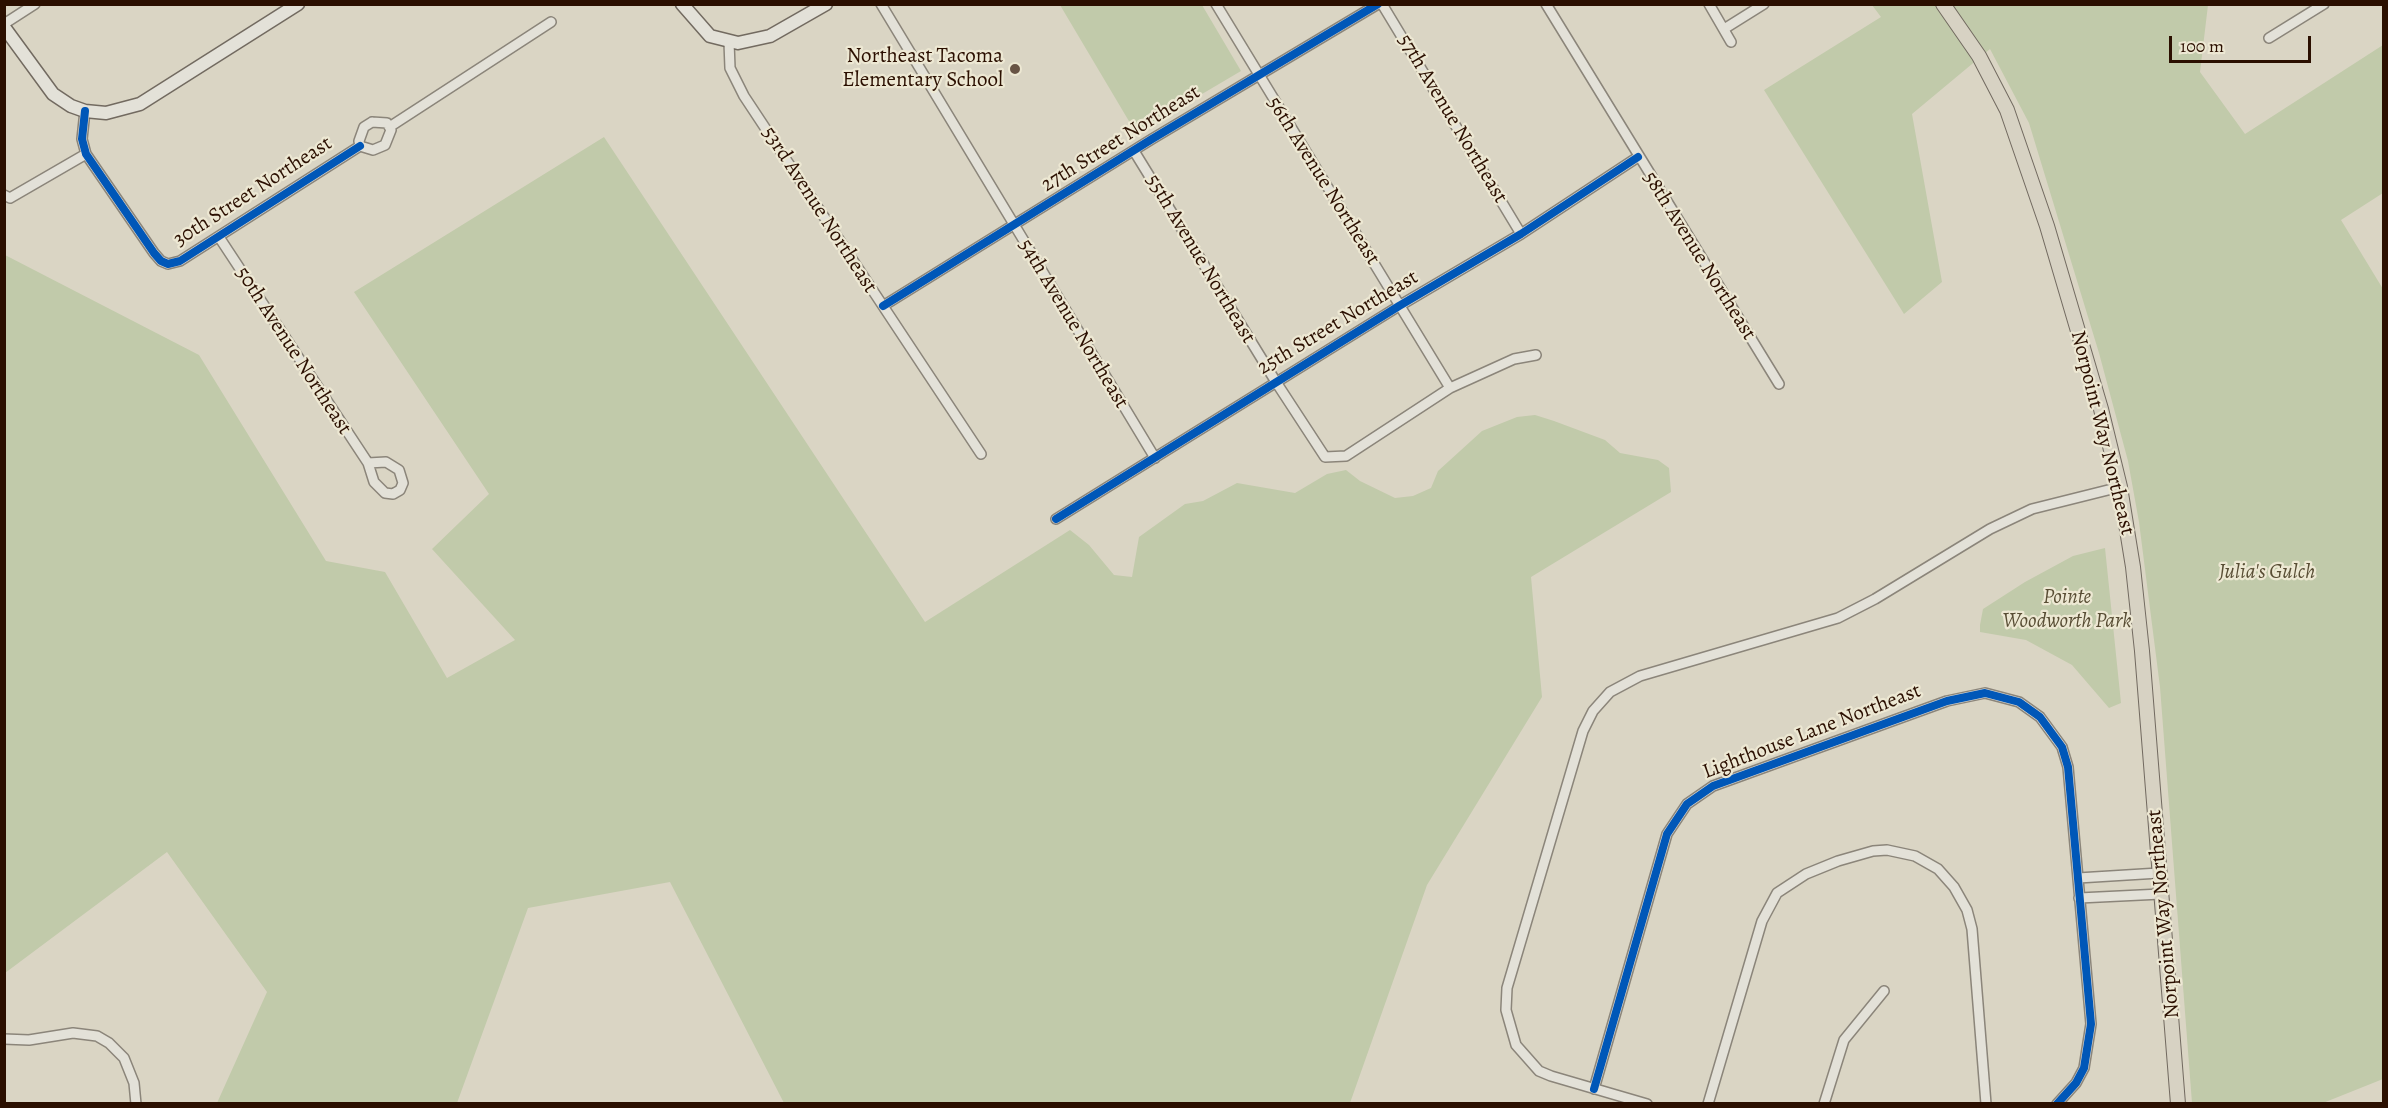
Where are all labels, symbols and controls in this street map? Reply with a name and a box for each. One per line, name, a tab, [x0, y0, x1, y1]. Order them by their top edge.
scale bar	[2172, 24, 2314, 62]
street label: 57th Avenue Northeast	[1392, 30, 1512, 208]
text: 100 m	[2180, 34, 2224, 58]
place label: Northeast Tacoma Elementary School	[842, 44, 1003, 94]
marker: Northeast Tacoma Elementary School	[1008, 62, 1022, 76]
street label: 27th Street Northeast	[1037, 80, 1205, 198]
street label: 56th Avenue Northeast	[1261, 92, 1385, 270]
street label: 53rd Avenue Northeast	[756, 122, 882, 298]
street label: 30th Street Northeast	[169, 131, 337, 253]
street label: 58th Avenue Northeast	[1637, 167, 1761, 345]
street label: 55th Avenue Northeast	[1140, 170, 1260, 348]
street label: 54th Avenue Northeast	[1012, 235, 1134, 413]
street label: 50th Avenue Northeast	[229, 262, 357, 440]
street label: 25th Street Northeast	[1253, 265, 1423, 381]
street label: Norpoint Way Northeast	[2064, 328, 2140, 538]
park label: Julia's Gulch	[2219, 560, 2315, 586]
park label: Pointe Woodworth Park	[2002, 585, 2132, 635]
street label: Lighthouse Lane Northeast	[1699, 679, 1925, 785]
street label: Norpoint Way Northeast	[2142, 808, 2186, 1020]

